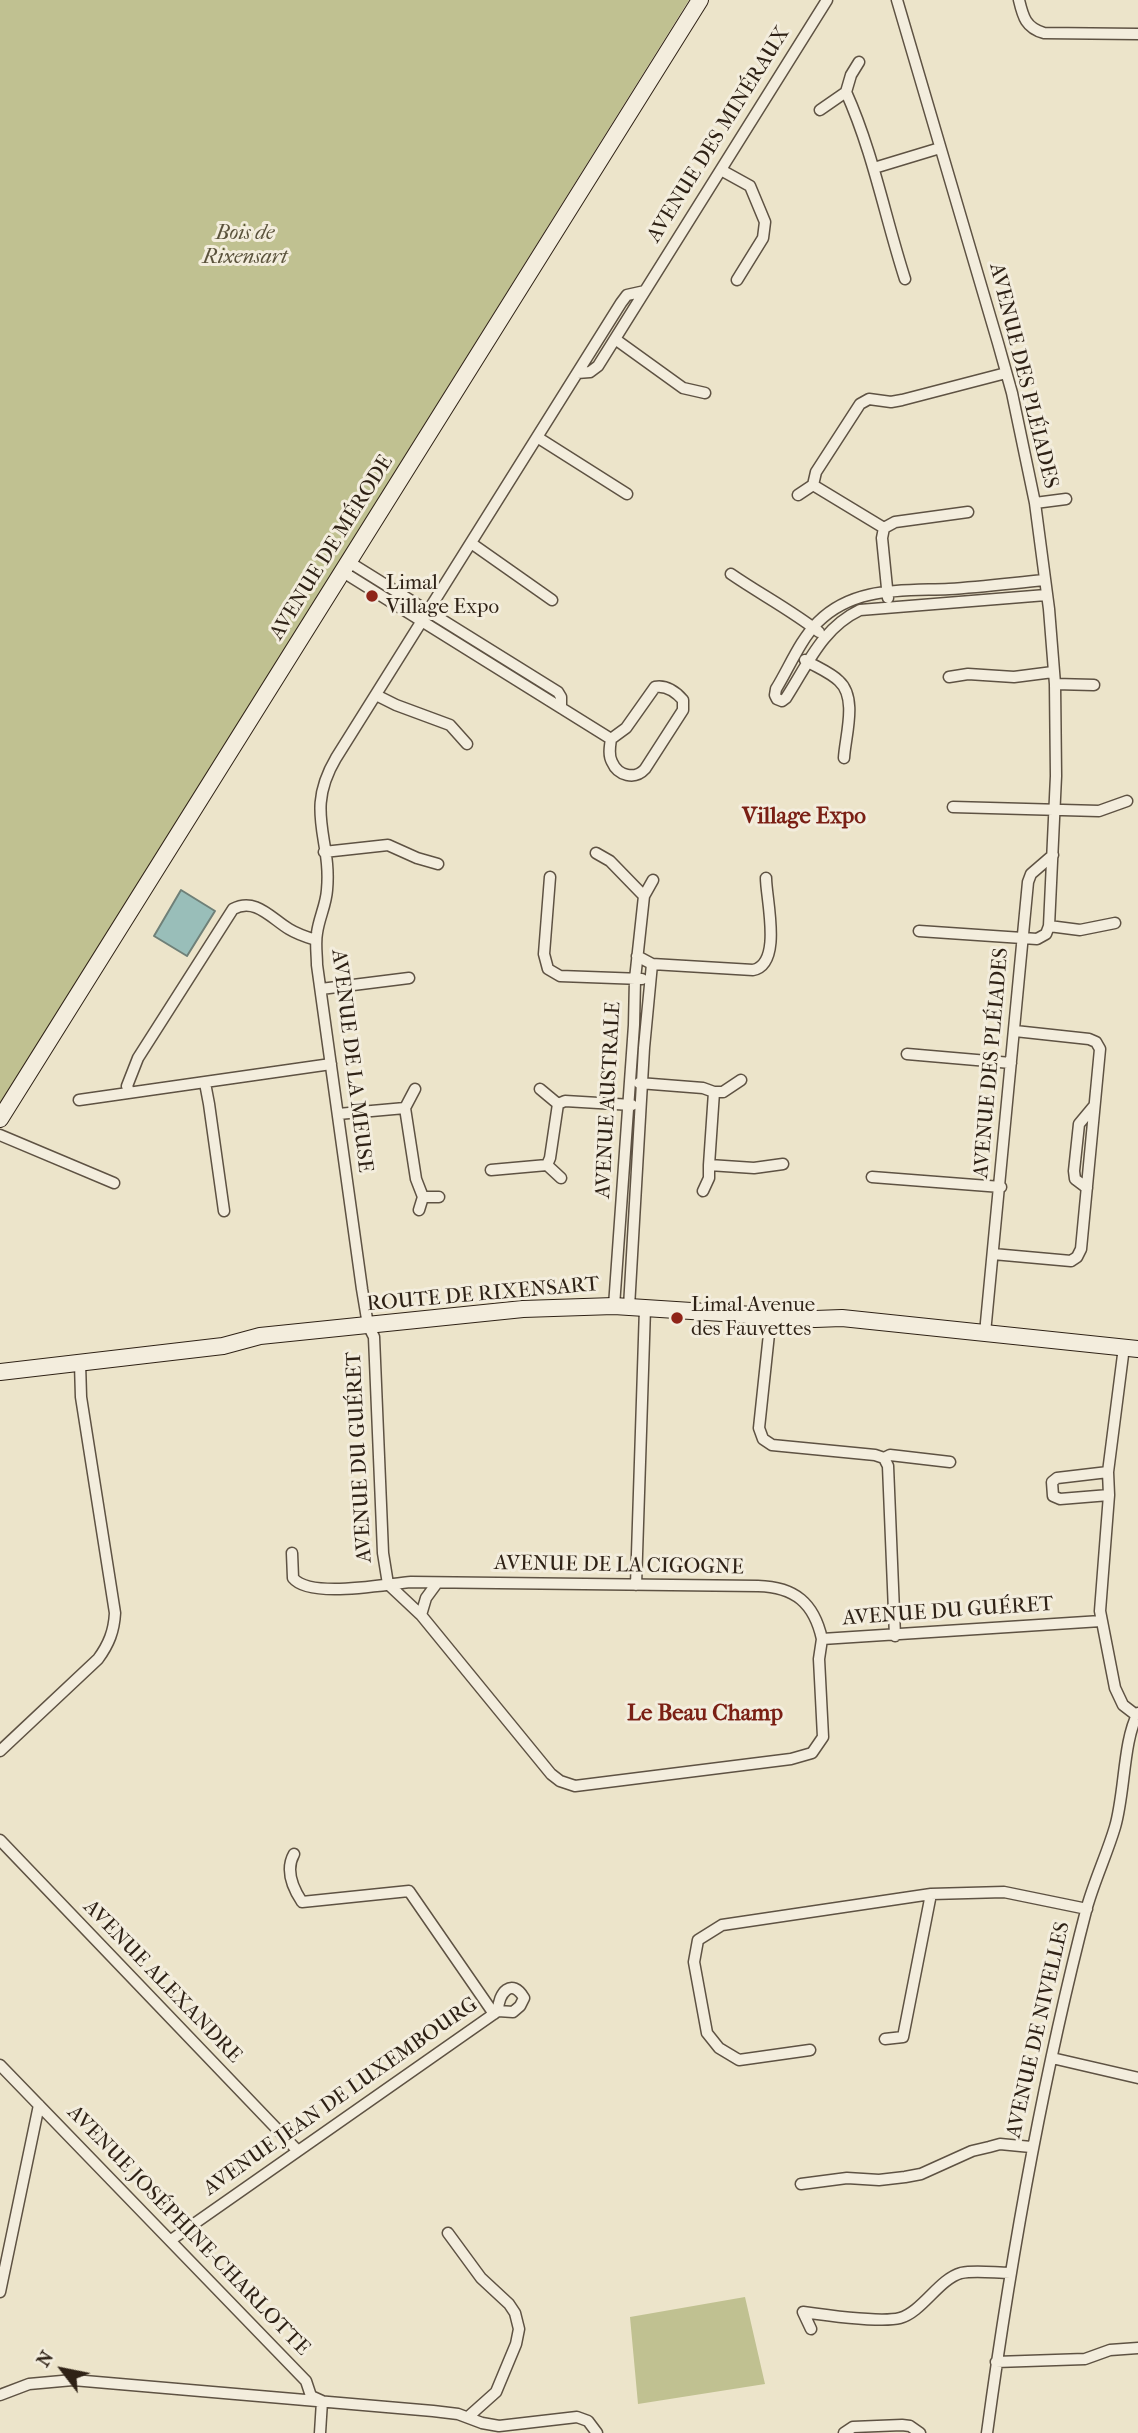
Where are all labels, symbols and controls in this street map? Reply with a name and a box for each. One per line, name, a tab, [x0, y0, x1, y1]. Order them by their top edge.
street label: AVENUE DES MINÉRAUX	[642, 23, 796, 247]
park label: Bois de Rixensart	[202, 221, 288, 271]
street label: AVENUE DES PLÉIADES	[983, 261, 1063, 491]
street label: AVENUE DE MÉRODE	[265, 451, 399, 645]
place label: Limal Village Expo	[386, 571, 499, 621]
marker: Limal Village Expo	[364, 588, 380, 604]
district label: Village Expo	[742, 803, 866, 831]
street label: AVENUE DES PLÉIADES	[969, 947, 1015, 1179]
street label: AVENUE DE LA MEUSE	[325, 948, 377, 1174]
street label: AVENUE AUSTRALE	[591, 1001, 627, 1199]
street label: ROUTE DE RIXENSART	[366, 1272, 600, 1318]
place label: Limal Avenue des Fauvettes	[691, 1293, 815, 1343]
marker: Limal Avenue des Fauvettes	[669, 1310, 685, 1326]
street label: AVENUE DU GUÉRET	[342, 1351, 378, 1563]
street label: AVENUE DE LA CIGOGNE	[494, 1551, 744, 1581]
street label: AVENUE DU GUÉRET	[842, 1592, 1054, 1632]
district label: Le Beau Champ	[627, 1700, 783, 1728]
street label: AVENUE ALEXANDRE	[77, 1895, 247, 2069]
street label: AVENUE DE NIVELLES	[1002, 1919, 1076, 2141]
street label: AVENUE JEAN DE LUXEMBOURG	[199, 1992, 483, 2202]
street label: AVENUE JOSÉPHINE-CHARLOTTE	[61, 2101, 315, 2361]
north arrow	[28, 2335, 98, 2405]
text: N	[32, 2347, 58, 2371]

